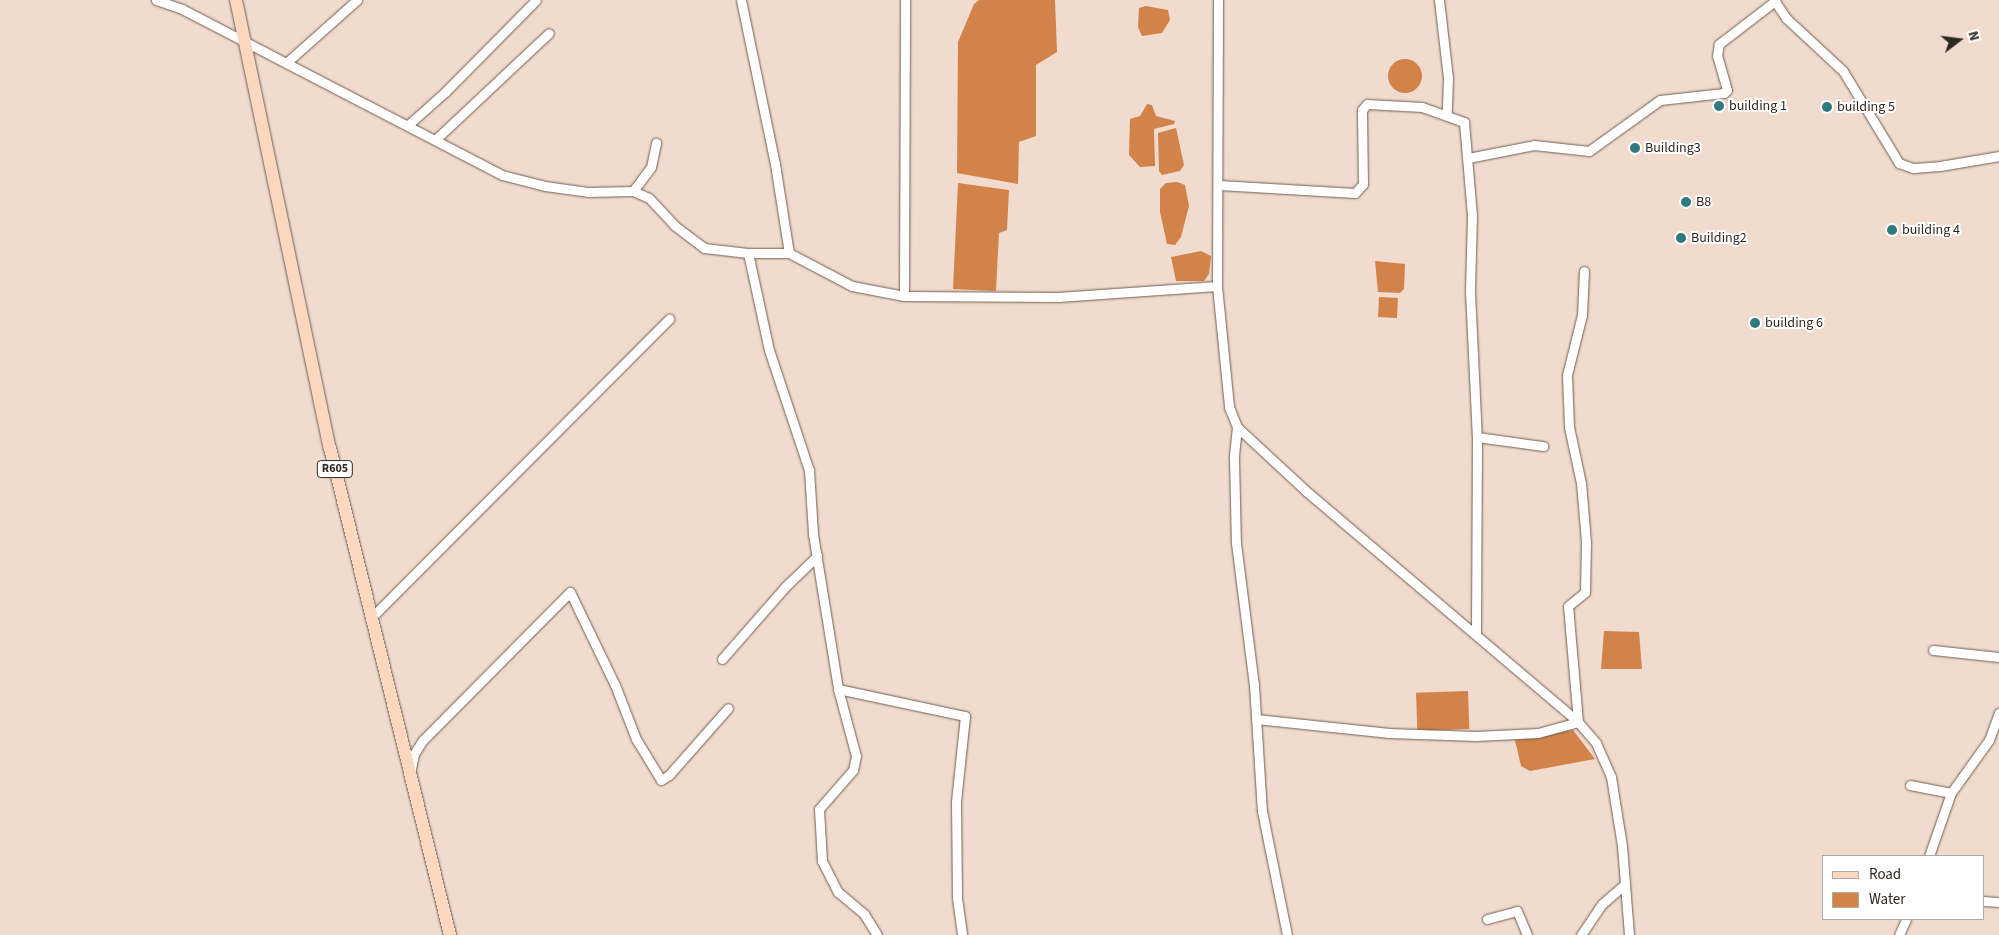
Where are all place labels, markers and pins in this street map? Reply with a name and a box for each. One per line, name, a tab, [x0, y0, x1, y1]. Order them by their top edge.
place label: building 1	[1729, 98, 1787, 114]
place label: building 5	[1837, 99, 1895, 115]
marker: building 1	[1713, 100, 1725, 112]
marker: building 5	[1821, 101, 1833, 113]
place label: Building3	[1645, 140, 1701, 156]
marker: Building3	[1629, 142, 1641, 154]
place label: B8	[1696, 194, 1711, 210]
marker: B8	[1680, 196, 1692, 208]
place label: building 4	[1902, 222, 1960, 238]
marker: building 4	[1886, 224, 1898, 236]
place label: Building2	[1691, 230, 1747, 246]
marker: Building2	[1675, 232, 1687, 244]
place label: building 6	[1765, 315, 1823, 331]
marker: building 6	[1749, 317, 1761, 329]

